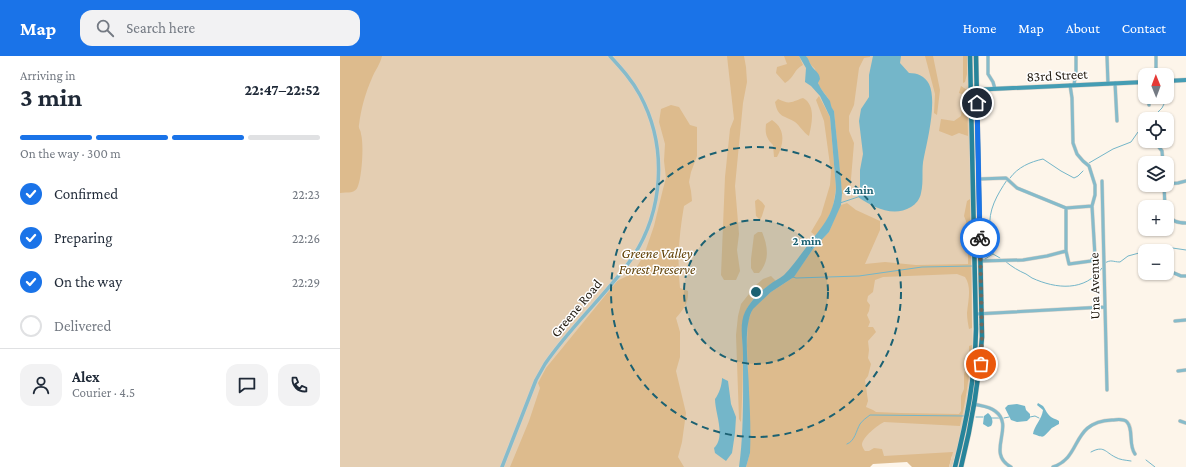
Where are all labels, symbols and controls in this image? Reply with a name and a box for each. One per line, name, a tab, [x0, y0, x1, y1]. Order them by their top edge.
search box	[80, 10, 360, 46]
icon: search	[94, 17, 116, 39]
text: Map	[20, 18, 56, 39]
text: Search here	[126, 20, 195, 36]
text: Home	[963, 20, 996, 36]
text: Map	[1018, 20, 1044, 36]
text: About	[1066, 20, 1100, 36]
text: Contact	[1122, 20, 1166, 36]
street label: 83rd Street	[1026, 65, 1088, 85]
text: Arriving in	[20, 68, 76, 83]
north arrow	[1138, 68, 1174, 104]
map controls	[1138, 68, 1174, 280]
text: 22:47–22:52	[244, 82, 320, 98]
text: 3 min	[20, 83, 82, 112]
pin	[960, 86, 994, 120]
icon: home	[966, 92, 988, 114]
button: locate	[1138, 112, 1174, 148]
text: On the way · 300 m	[20, 146, 121, 161]
button: layers	[1138, 156, 1174, 192]
icon: check	[20, 183, 42, 205]
text: 4 min	[844, 183, 874, 197]
text: Confirmed	[54, 186, 118, 202]
text: 22:23	[292, 187, 320, 202]
button: +	[1138, 200, 1174, 236]
courier	[960, 218, 1000, 258]
icon: check	[20, 227, 42, 249]
icon: bike	[969, 227, 991, 249]
text: Preparing	[54, 230, 113, 246]
text: 22:26	[292, 231, 320, 246]
text: 2 min	[793, 234, 822, 248]
button: −	[1138, 244, 1174, 280]
park label: Greene Valley Forest Preserve	[619, 245, 696, 277]
street label: Una Avenue	[1085, 252, 1103, 320]
icon: check	[20, 271, 42, 293]
text: On the way	[54, 274, 122, 290]
text: 22:29	[292, 275, 320, 290]
street label: Greene Road	[547, 275, 605, 340]
centre of rings	[749, 285, 763, 299]
text: Delivered	[54, 318, 111, 334]
pin	[964, 347, 998, 381]
icon: bag	[970, 353, 992, 375]
button: person	[20, 364, 62, 406]
button: chat	[226, 364, 268, 406]
button: phone	[278, 364, 320, 406]
text: Alex	[72, 369, 100, 385]
text: Courier · 4.5	[72, 385, 135, 400]

